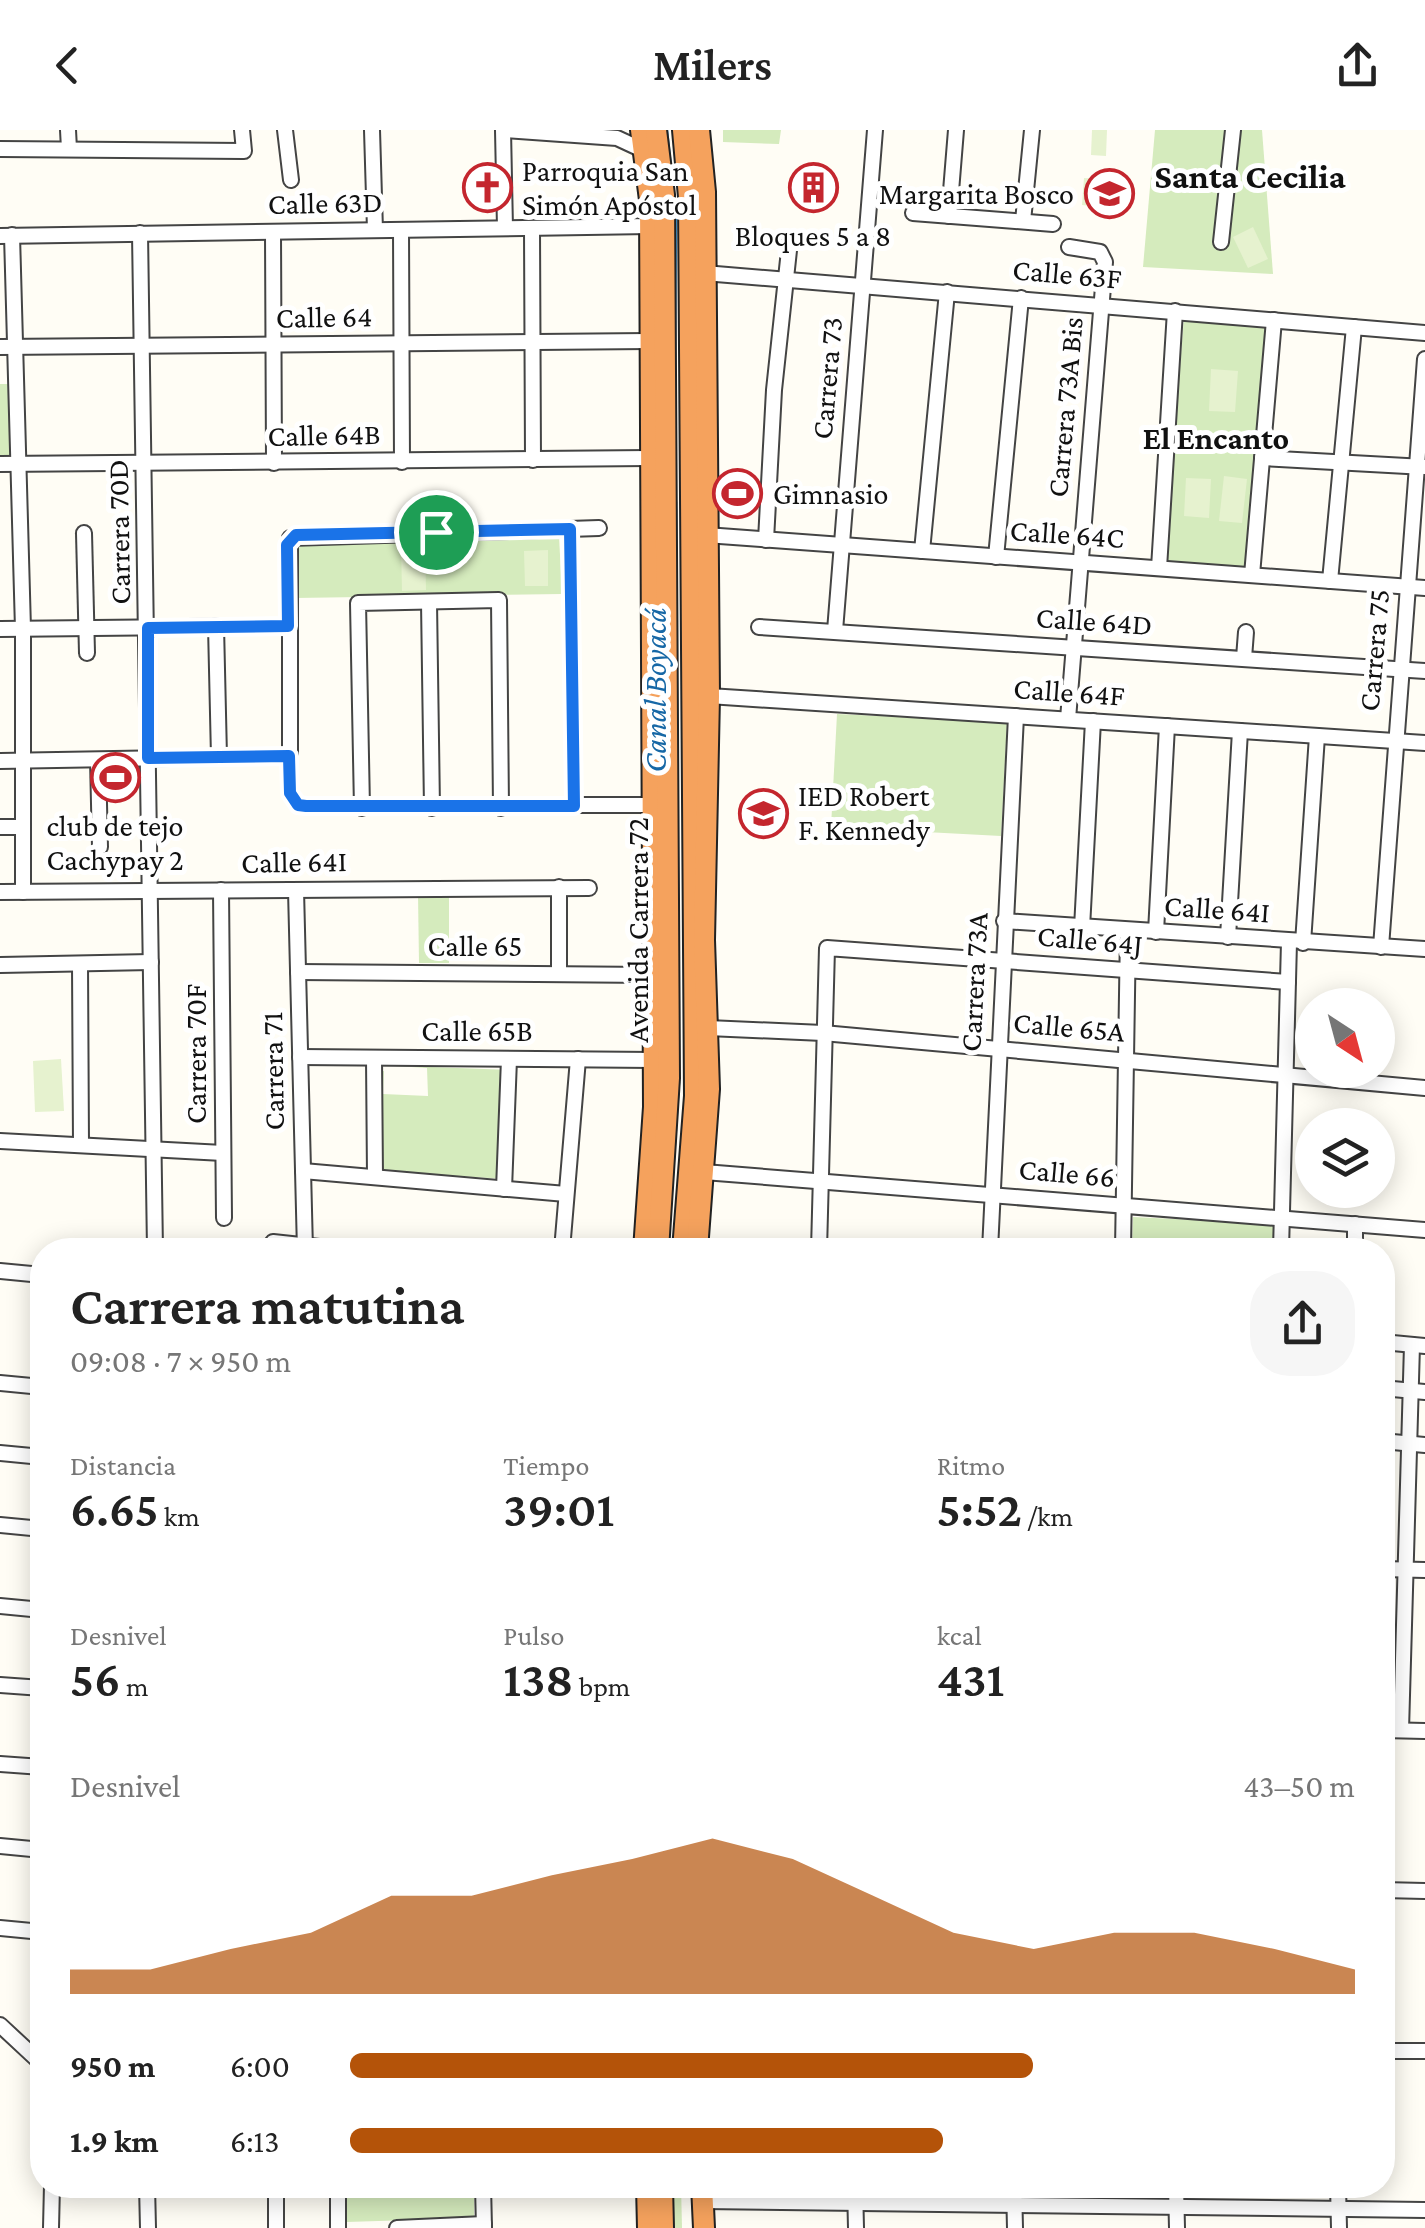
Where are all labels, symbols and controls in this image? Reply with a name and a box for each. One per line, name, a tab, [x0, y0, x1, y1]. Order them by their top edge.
icon: back	[40, 38, 95, 93]
icon: share	[1330, 38, 1385, 93]
text: Milers	[653, 40, 772, 90]
place label: Parroquia San Simón Apóstol	[522, 154, 697, 222]
district label: Santa Cecilia	[1154, 157, 1346, 196]
building icon: Bloques 5 a 8	[787, 161, 839, 213]
church icon: Parroquia San Simón Apóstol	[461, 162, 513, 214]
school or university icon: Margarita Bosco	[1083, 168, 1135, 220]
place label: Margarita Bosco	[879, 177, 1074, 211]
street label: Calle 63D	[268, 185, 382, 220]
place label: Bloques 5 a 8	[735, 219, 891, 253]
street label: Calle 63F	[1011, 252, 1123, 295]
street label: Calle 64	[275, 299, 373, 334]
street label: Carrera 73	[805, 315, 848, 440]
street label: Carrera 73A Bis	[1040, 315, 1089, 499]
street label: Calle 64B	[267, 417, 381, 452]
district label: El Encanto	[1143, 420, 1289, 456]
street label: Carrera 70D	[101, 459, 136, 605]
sports icon: Gimnasio	[712, 468, 764, 520]
place label: Gimnasio	[773, 477, 888, 510]
pin	[394, 490, 479, 575]
icon: arrive	[409, 505, 464, 560]
street label: Calle 64C	[1009, 513, 1125, 554]
street label: Carrera 75	[1352, 587, 1395, 712]
street label: Calle 64D	[1035, 600, 1153, 641]
water label: Canal Boyacá	[637, 607, 673, 772]
street label: Calle 64F	[1012, 671, 1126, 712]
sports icon: club de tejo Cachypay 2	[89, 751, 141, 803]
place label: IED Robert F. Kennedy	[798, 779, 930, 847]
school or university icon: IED Robert F. Kennedy	[737, 787, 789, 839]
place label: club de tejo Cachypay 2	[47, 809, 183, 877]
street label: Avenida Carrera 72	[621, 817, 654, 1043]
street label: Calle 64I	[241, 844, 347, 879]
street label: Calle 64I	[1163, 888, 1271, 929]
street label: Carrera 73A	[953, 911, 994, 1052]
street label: Calle 64J	[1036, 918, 1144, 961]
street label: Calle 65	[428, 929, 522, 962]
street label: Carrera 70F	[179, 984, 212, 1124]
north arrow	[1295, 988, 1395, 1088]
map controls	[1295, 988, 1395, 1208]
street label: Calle 65A	[1012, 1005, 1127, 1048]
street label: Carrera 71	[255, 1011, 290, 1131]
street label: Calle 65B	[421, 1014, 533, 1047]
button: layers	[1295, 1108, 1395, 1208]
street label: Calle 66	[1018, 1152, 1117, 1193]
button: share	[1250, 1271, 1355, 1376]
text: Carrera matutina	[70, 1275, 465, 1336]
text: 09:08 · 7 × 950 m	[70, 1343, 291, 1379]
text: Distancia	[70, 1450, 176, 1481]
text: Tiempo	[503, 1450, 589, 1481]
text: Ritmo	[937, 1450, 1005, 1481]
text: 6.65	[70, 1481, 159, 1537]
text: 39:01	[503, 1481, 614, 1537]
text: 5:52	[937, 1481, 1022, 1537]
text: km	[159, 1501, 200, 1532]
text: /km	[1022, 1501, 1073, 1532]
text: Desnivel	[70, 1620, 167, 1651]
text: Pulso	[503, 1620, 564, 1651]
text: kcal	[937, 1620, 982, 1651]
text: 56	[70, 1651, 121, 1707]
text: 138	[503, 1651, 574, 1707]
text: 431	[937, 1651, 1004, 1707]
text: m	[121, 1671, 148, 1702]
text: bpm	[574, 1671, 630, 1702]
text: Desnivel	[70, 1768, 180, 1804]
text: 43–50 m	[1243, 1768, 1355, 1804]
text: 950 m	[70, 2048, 155, 2084]
text: 6:00	[230, 2048, 290, 2084]
text: 1.9 km	[70, 2123, 159, 2159]
text: 6:13	[230, 2123, 279, 2159]

